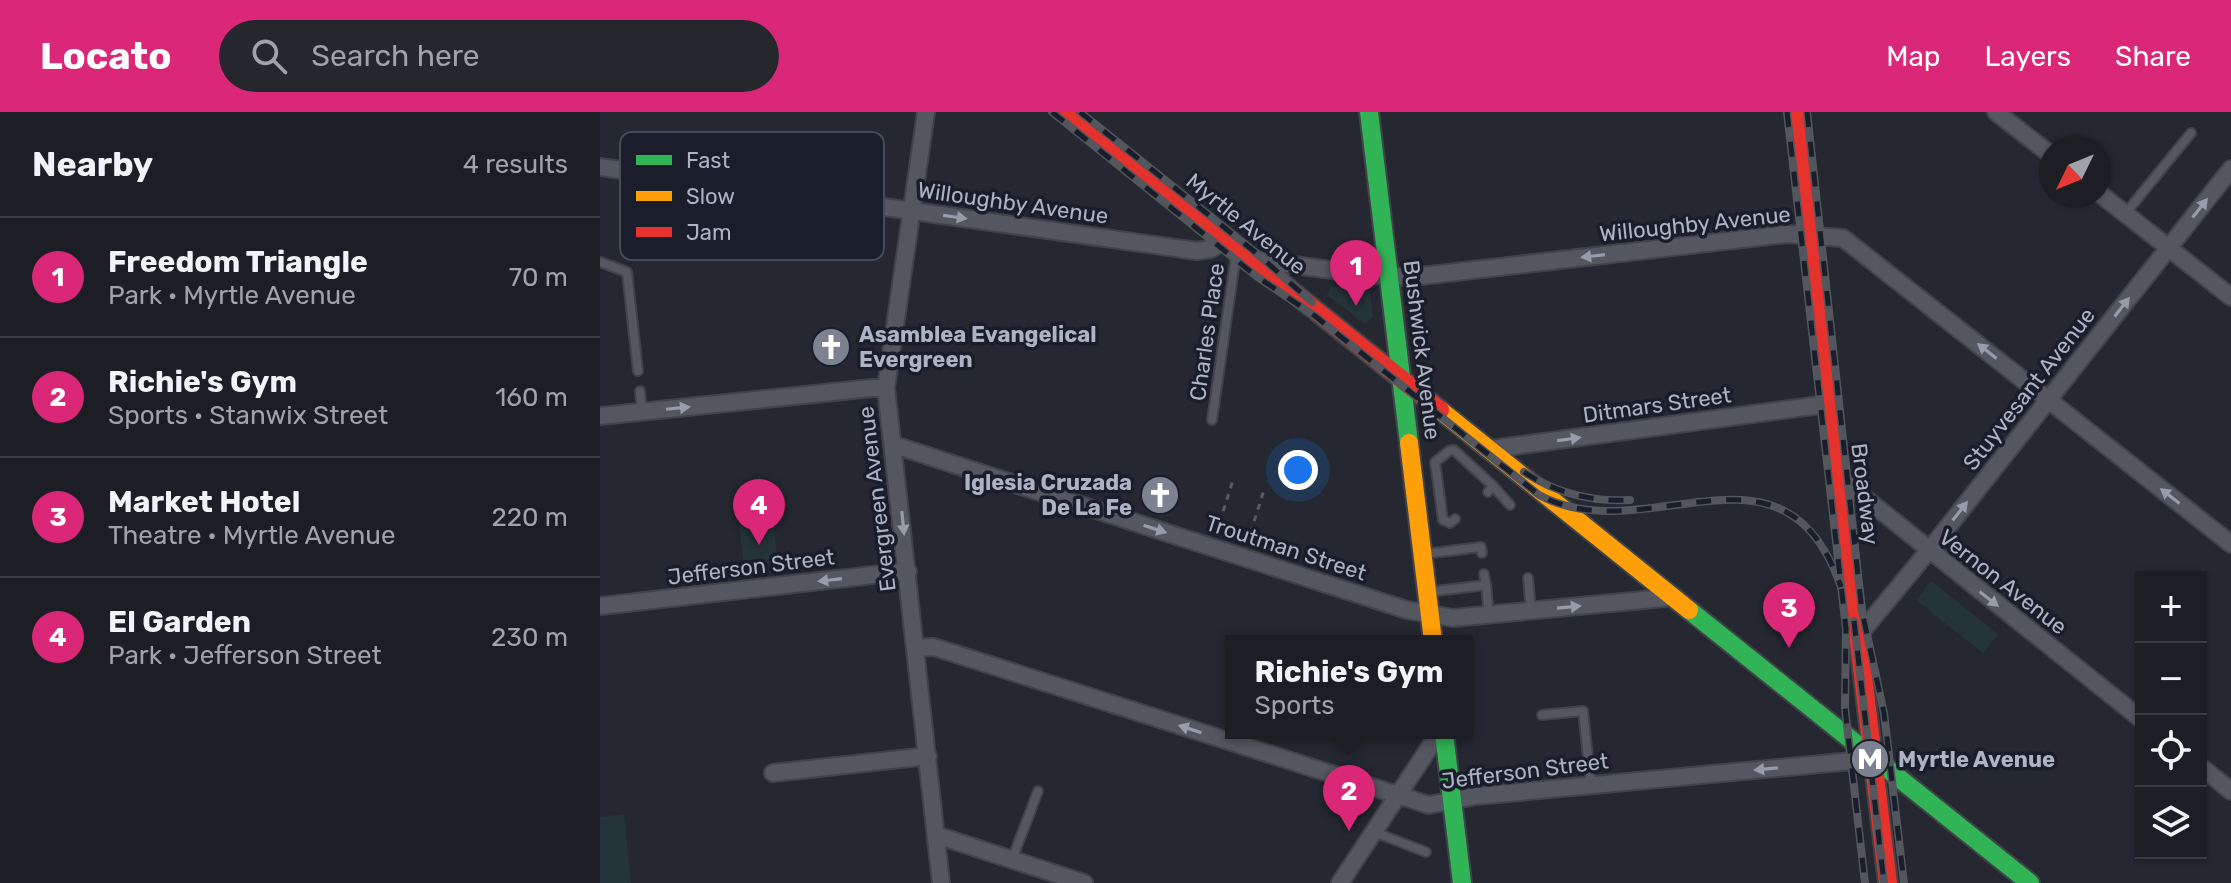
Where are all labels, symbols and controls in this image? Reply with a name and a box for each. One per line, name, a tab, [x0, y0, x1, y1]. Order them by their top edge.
search box	[219, 20, 779, 92]
text: Locato	[40, 33, 171, 79]
icon: search	[247, 34, 291, 78]
text: Search here	[311, 38, 480, 74]
text: Map	[1886, 40, 1941, 73]
text: Layers	[1985, 40, 2071, 73]
text: Share	[2115, 40, 2191, 73]
legend	[620, 132, 884, 260]
north arrow	[2039, 136, 2111, 208]
text: Nearby	[32, 144, 153, 185]
text: Fast	[686, 147, 731, 174]
text: 4 results	[463, 149, 568, 180]
street label: Myrtle Avenue	[1181, 168, 1311, 280]
street label: Willoughby Avenue	[916, 176, 1110, 230]
text: Slow	[686, 183, 735, 210]
one-way arrow	[2191, 198, 2207, 218]
street label: Willoughby Avenue	[1598, 201, 1792, 247]
one-way arrow	[942, 211, 967, 224]
text: Jam	[686, 219, 732, 246]
pin: 1	[1330, 240, 1382, 306]
text: Freedom Triangle	[108, 244, 368, 280]
one-way arrow	[1580, 250, 1605, 263]
street label: Bushwick Avenue	[1398, 259, 1446, 441]
street label: Charles Place	[1184, 261, 1230, 403]
text: 1	[52, 262, 64, 293]
text: 70 m	[509, 262, 568, 293]
text: Park · Myrtle Avenue	[108, 280, 356, 311]
one-way arrow	[2113, 297, 2130, 317]
street label: Stuyvesant Avenue	[1957, 302, 2101, 476]
place label: Asamblea Evangelical Evergreen	[859, 321, 1096, 373]
church icon: Asamblea Evangelical Evergreen	[810, 326, 852, 368]
one-way arrow	[1977, 344, 1997, 360]
text: Richie's Gym	[108, 364, 297, 400]
street label: Ditmars Street	[1581, 381, 1733, 429]
text: 2	[50, 382, 66, 413]
text: 160 m	[495, 382, 568, 413]
text: Sports · Stanwix Street	[108, 400, 388, 431]
one-way arrow	[665, 401, 690, 414]
street label: Evergreen Avenue	[852, 405, 902, 593]
one-way arrow	[1556, 432, 1581, 445]
street label: Broadway	[1845, 442, 1885, 546]
your location	[1278, 450, 1318, 490]
place label: Iglesia Cruzada De La Fe	[964, 469, 1132, 521]
church icon: Iglesia Cruzada De La Fe	[1139, 474, 1181, 516]
pin: 4	[733, 479, 785, 545]
text: Market Hotel	[108, 484, 300, 520]
one-way arrow	[2160, 488, 2180, 504]
one-way arrow	[1952, 501, 1968, 521]
text: 3	[49, 502, 67, 533]
text: 220 m	[491, 502, 568, 533]
street label: Troutman Street	[1202, 509, 1370, 587]
one-way arrow	[896, 511, 909, 536]
text: Theatre · Myrtle Avenue	[108, 520, 396, 551]
one-way arrow	[1144, 523, 1168, 536]
street label: Vernon Avenue	[1934, 524, 2072, 640]
street label: Jefferson Street	[666, 543, 836, 591]
map controls	[2135, 571, 2207, 859]
button: +	[2135, 571, 2207, 643]
one-way arrow	[817, 574, 842, 587]
pin: 3	[1763, 582, 1815, 648]
one-way arrow	[1979, 590, 1999, 606]
one-way arrow	[1557, 600, 1582, 613]
text: El Garden	[108, 604, 251, 640]
text: 4	[49, 622, 67, 653]
text: 230 m	[491, 622, 568, 653]
popup	[1225, 635, 1473, 739]
text: Park · Jefferson Street	[108, 640, 382, 671]
button: −	[2135, 643, 2207, 715]
text: Richie's Gym	[1255, 654, 1443, 690]
text: Sports	[1255, 690, 1334, 721]
button: locate	[2135, 715, 2207, 787]
one-way arrow	[1178, 723, 1202, 735]
metro station icon: Myrtle Avenue	[1849, 738, 1891, 780]
place label: Myrtle Avenue	[1898, 746, 2055, 773]
street label: Jefferson Street	[1440, 747, 1610, 795]
one-way arrow	[1753, 762, 1778, 775]
pin: 2	[1323, 765, 1375, 831]
button: layers	[2135, 787, 2207, 859]

